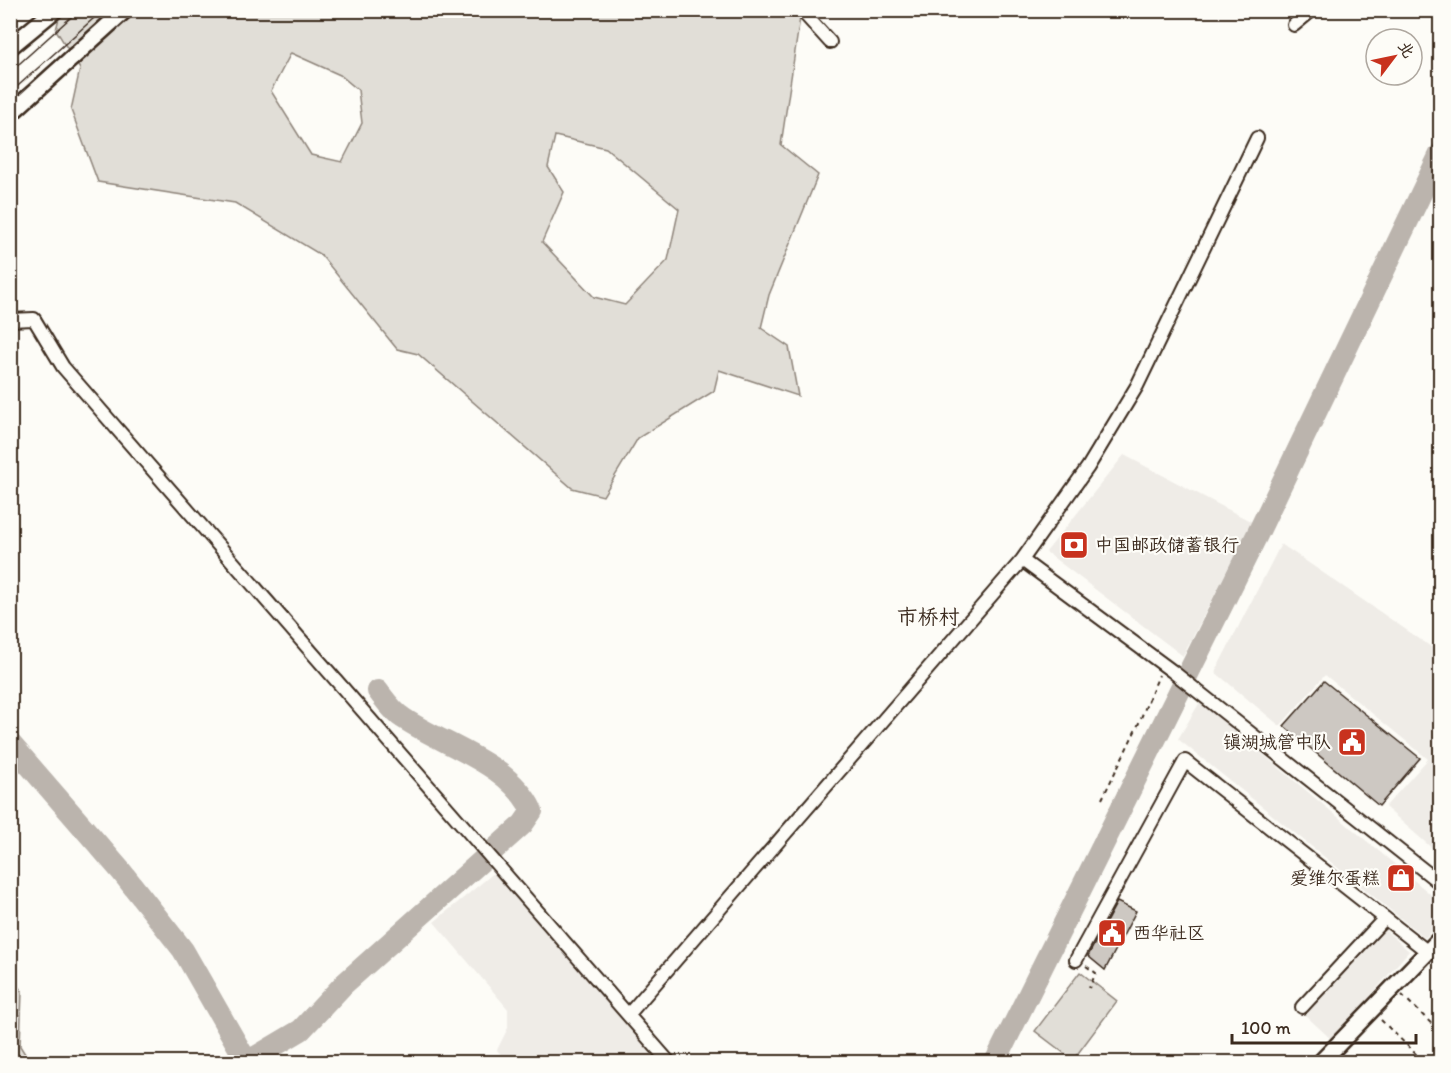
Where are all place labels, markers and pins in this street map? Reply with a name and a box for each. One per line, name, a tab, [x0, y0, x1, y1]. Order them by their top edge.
bank icon: 中国邮政储蓄银行	[1058, 529, 1090, 561]
place label: 中国邮政储蓄银行	[1095, 534, 1239, 556]
public building icon: 镇湖城管中队	[1336, 726, 1368, 758]
place label: 镇湖城管中队	[1223, 731, 1331, 753]
shop icon: 爱维尔蛋糕	[1385, 862, 1417, 894]
place label: 爱维尔蛋糕	[1290, 867, 1380, 889]
public building icon: 西华社区	[1096, 917, 1128, 949]
place label: 西华社区	[1133, 922, 1205, 944]

